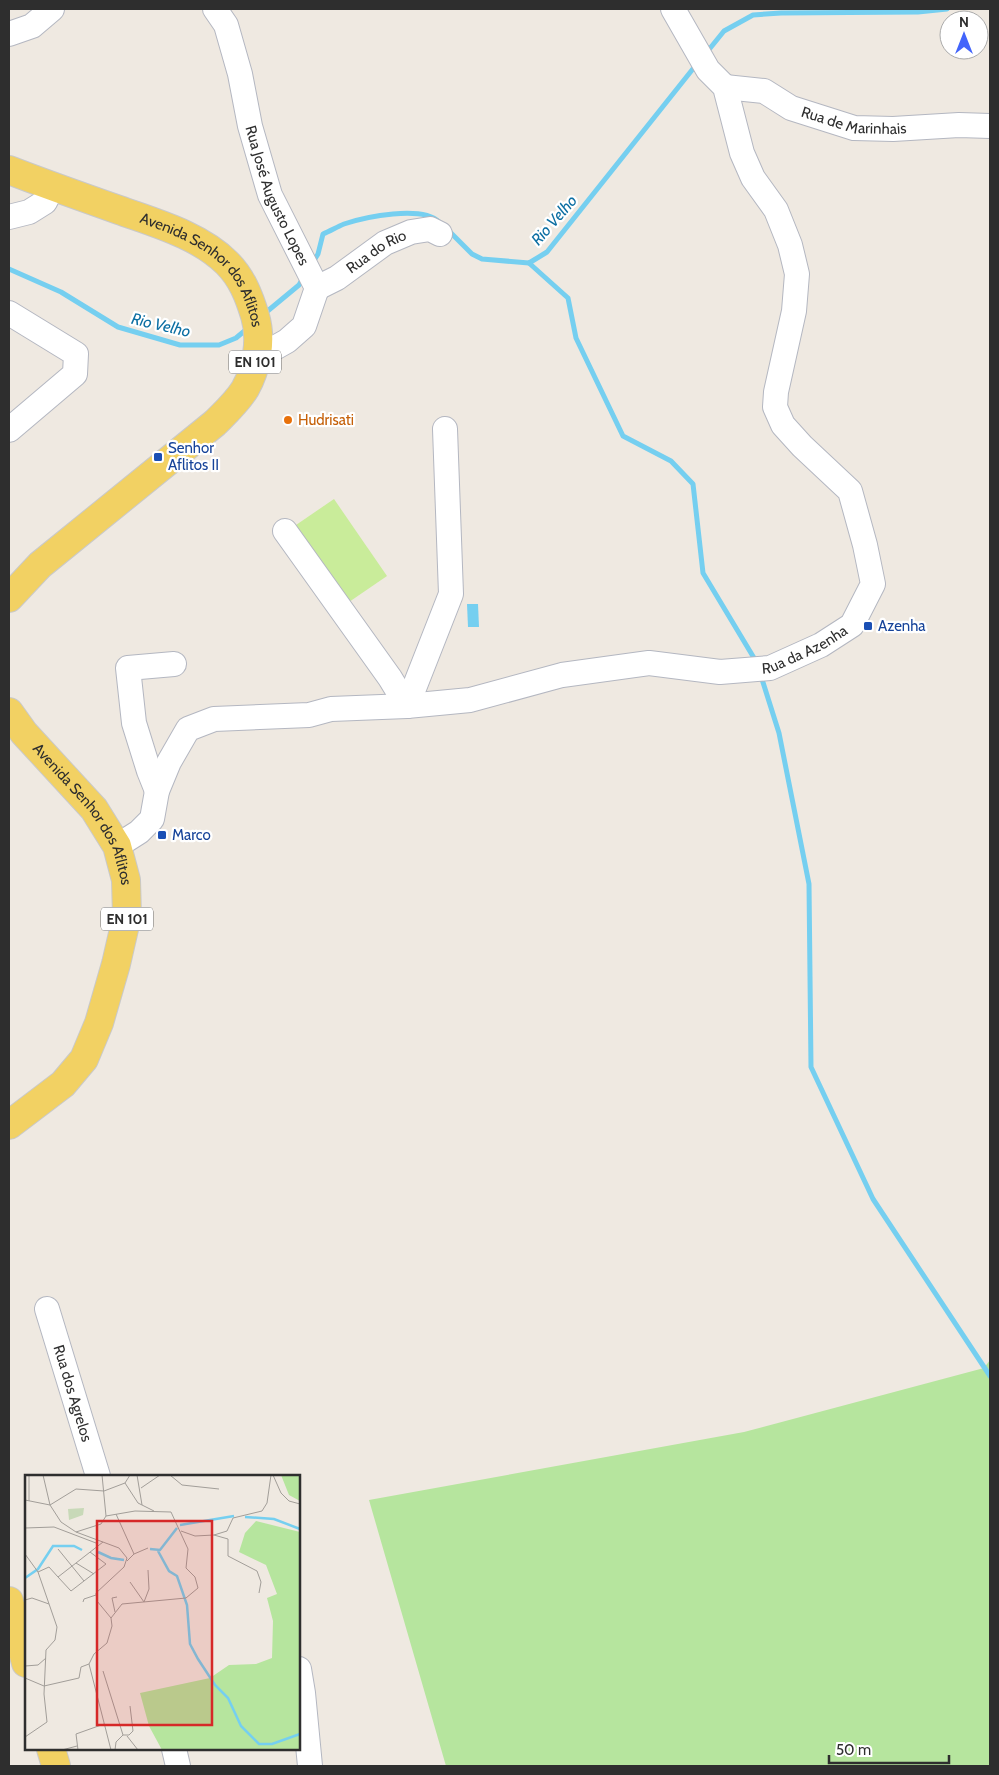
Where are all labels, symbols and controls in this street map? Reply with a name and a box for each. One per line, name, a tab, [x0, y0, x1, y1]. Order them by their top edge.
north arrow	[939, 10, 989, 60]
text: N	[959, 13, 969, 31]
street label: Rua de Marinhais	[799, 103, 907, 138]
street label: Rua José Augusto Lopes	[241, 123, 313, 268]
water label: Rio Velho	[527, 191, 581, 249]
street label: Avenida Senhor dos Aflitos	[138, 209, 266, 328]
street label: Rua do Rio	[343, 226, 409, 277]
water label: Rio Velho	[130, 309, 192, 341]
road number: EN 101	[229, 351, 281, 374]
place label: Hudrisati	[298, 411, 354, 429]
marker: Hudrisati	[282, 414, 294, 426]
place label: Senhor Aflitos II	[168, 439, 219, 474]
marker: Senhor Aflitos II	[152, 451, 164, 463]
place label: Azenha	[878, 617, 926, 635]
marker: Azenha	[862, 620, 874, 632]
street label: Rua da Azenha	[761, 621, 851, 678]
street label: Avenida Senhor dos Aflitos	[29, 740, 135, 885]
place label: Marco	[172, 826, 211, 844]
marker: Marco	[156, 829, 168, 841]
road number: EN 101	[101, 908, 153, 931]
street label: Rua dos Agrelos	[49, 1343, 96, 1444]
inset map	[25, 1475, 300, 1750]
scale bar	[829, 1732, 949, 1764]
text: 50 m	[836, 1741, 871, 1759]

